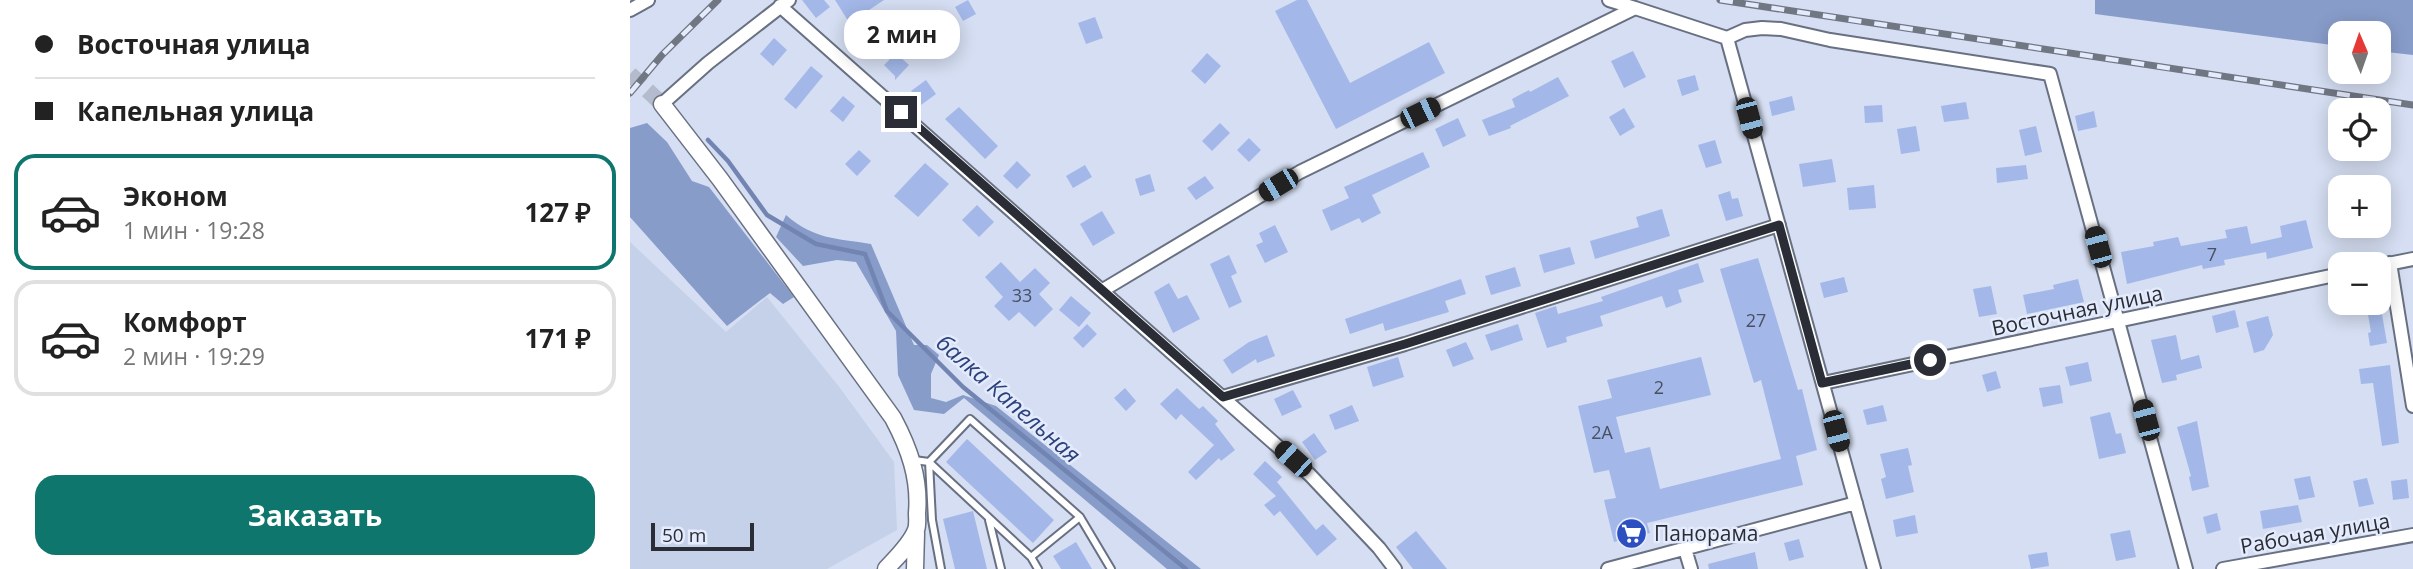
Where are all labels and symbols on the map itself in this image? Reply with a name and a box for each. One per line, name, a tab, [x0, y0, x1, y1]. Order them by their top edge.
callout: 2 мин	[843, 10, 959, 60]
north arrow	[2328, 21, 2390, 84]
car	[1397, 94, 1444, 132]
car	[1734, 95, 1765, 141]
route end	[885, 96, 917, 128]
car	[1255, 165, 1302, 205]
car	[2083, 224, 2114, 270]
house number: 7	[2207, 242, 2217, 266]
street label: Восточная улица	[1989, 278, 2165, 342]
house number: 33	[1012, 283, 1032, 307]
house number: 27	[1746, 308, 1766, 332]
water label: балка Капельная	[930, 326, 1088, 470]
route start	[1914, 344, 1946, 376]
house number: 2	[1654, 375, 1664, 399]
car	[2131, 397, 2162, 443]
car	[1821, 408, 1852, 454]
house number: 2А	[1591, 420, 1613, 444]
car	[1271, 437, 1316, 481]
street label: Рабочая улица	[2238, 506, 2392, 560]
supermarket icon: Панорама	[1614, 516, 1648, 550]
place label: Панорама	[1654, 519, 1758, 547]
scale bar	[651, 520, 754, 552]

